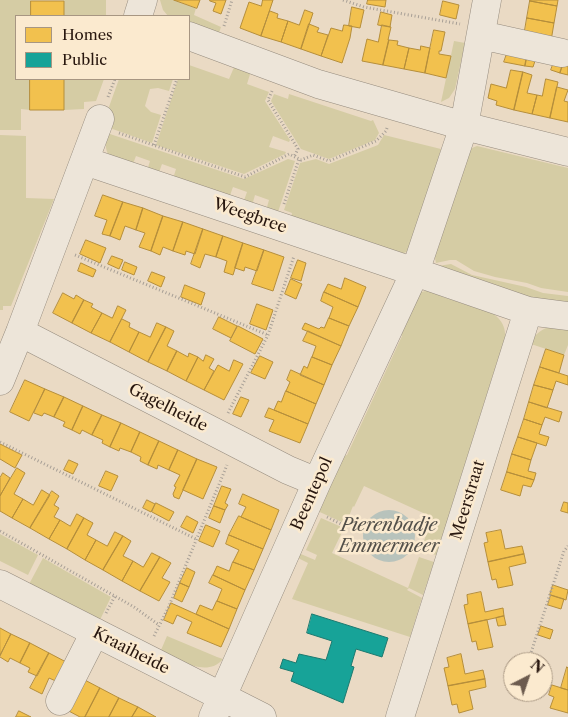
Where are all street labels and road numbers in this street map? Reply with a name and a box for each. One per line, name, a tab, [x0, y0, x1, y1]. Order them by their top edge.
street label: Weegbree	[211, 194, 289, 238]
street label: Gagelheide	[125, 380, 211, 436]
street label: Beentepol	[287, 454, 337, 534]
street label: Meerstraat	[447, 458, 489, 542]
street label: Kraaiheide	[89, 624, 173, 678]

